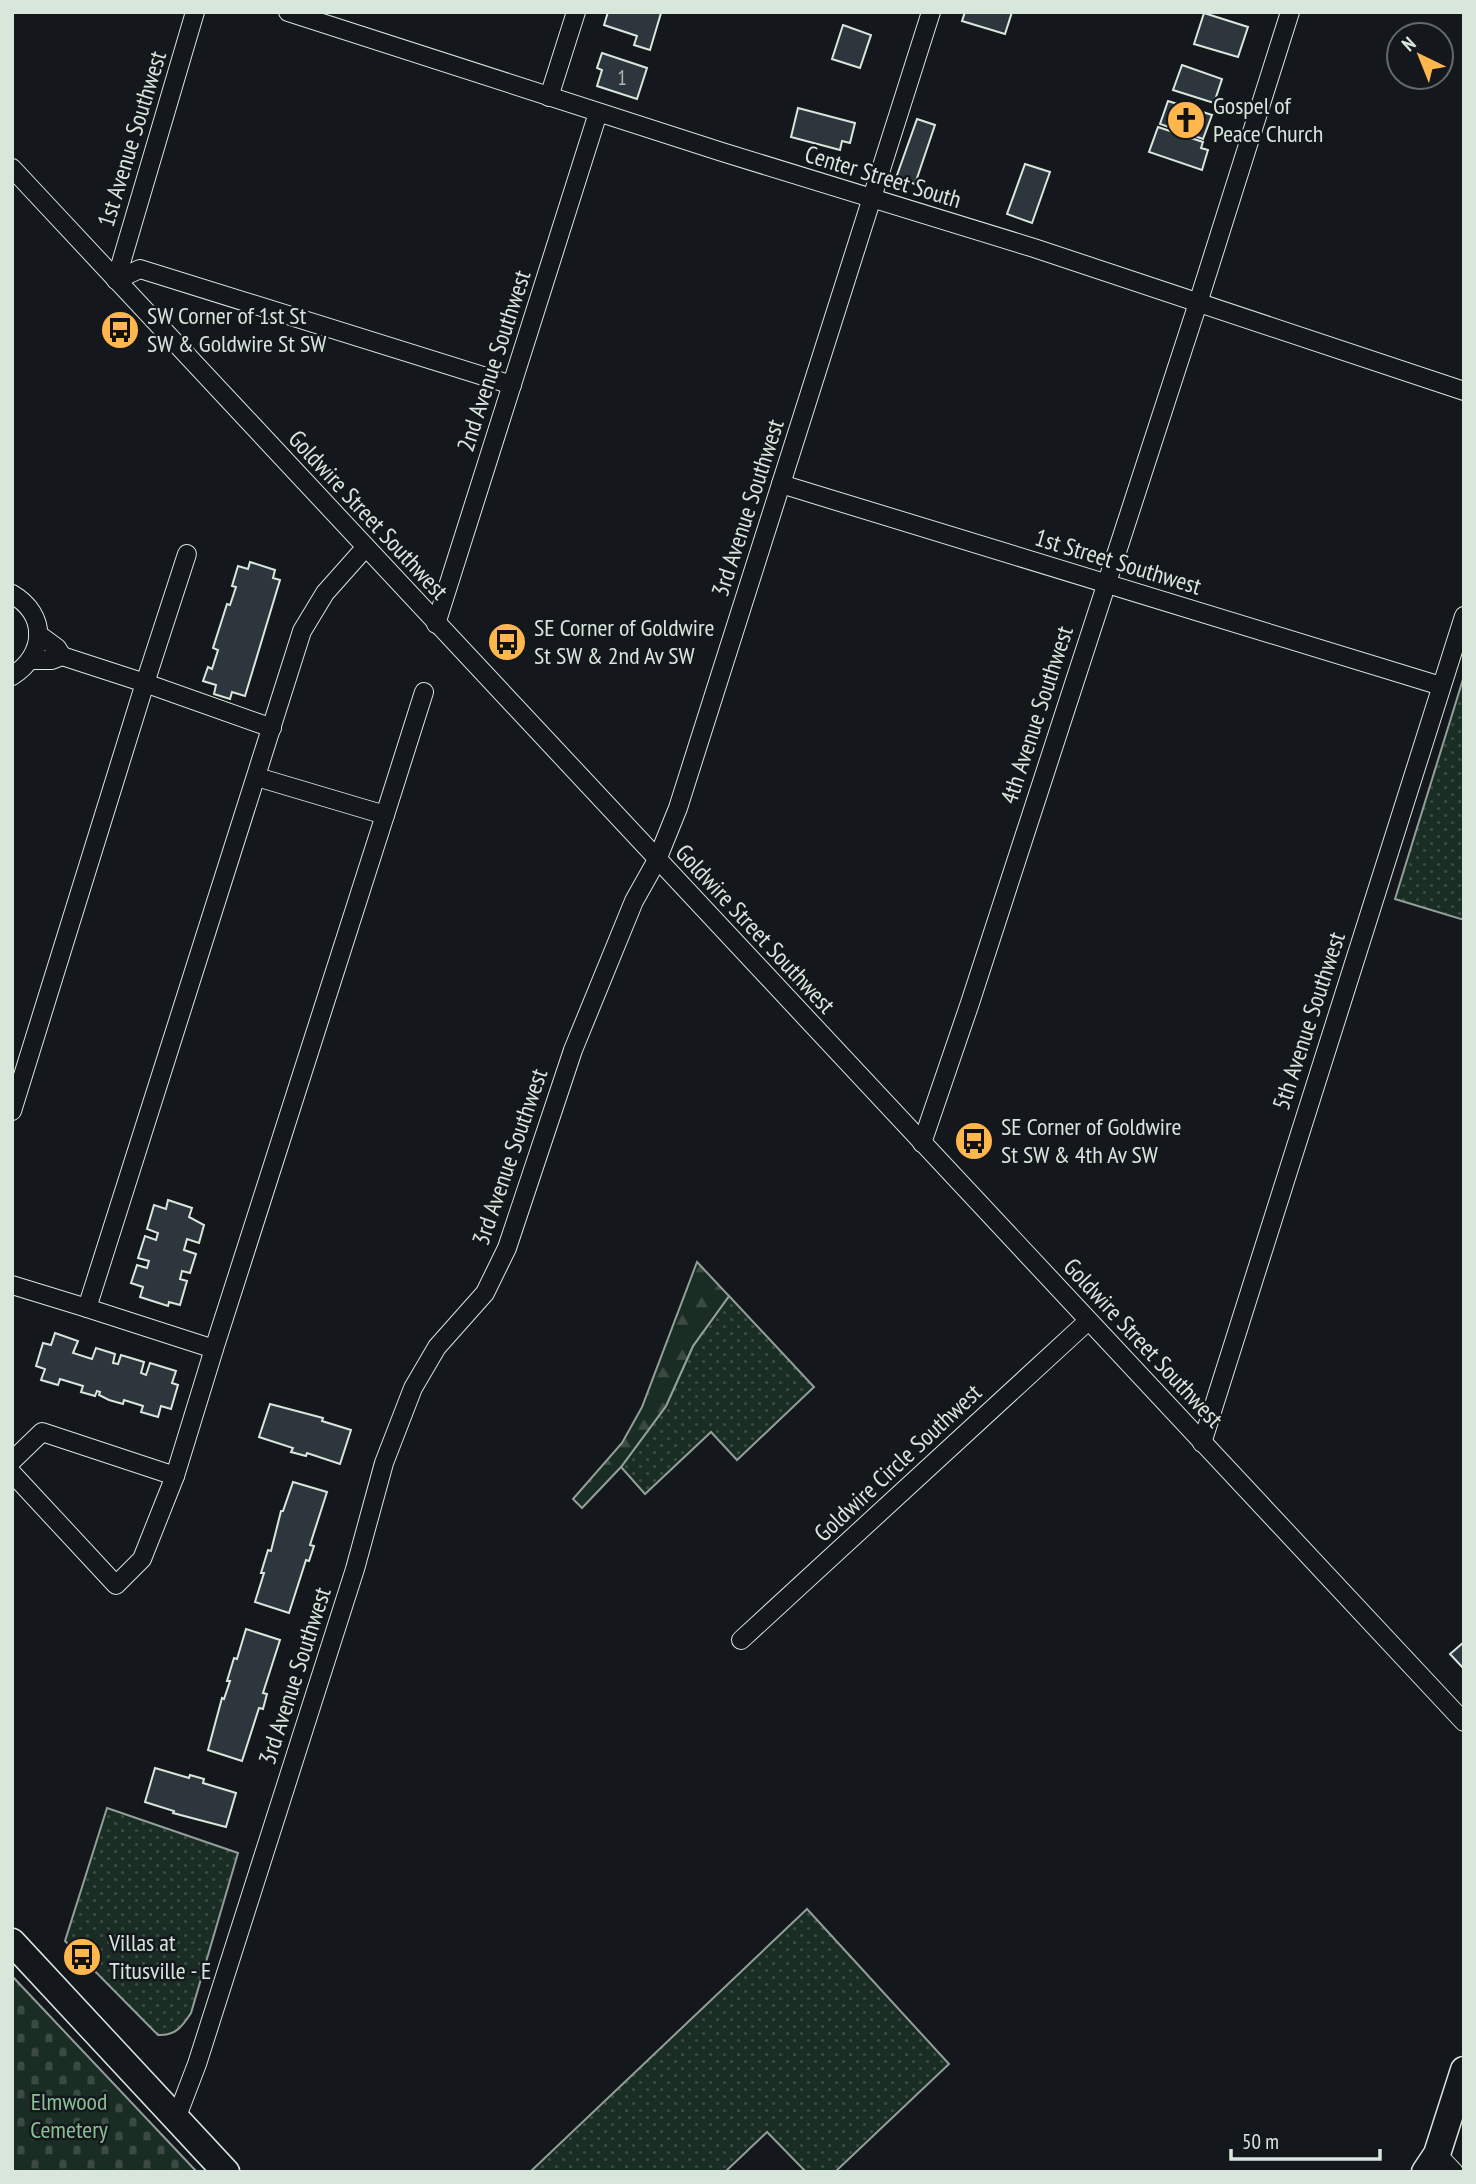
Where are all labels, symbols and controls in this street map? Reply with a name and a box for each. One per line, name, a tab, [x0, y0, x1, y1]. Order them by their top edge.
north arrow	[1385, 21, 1455, 91]
text: N	[1396, 31, 1420, 56]
street label: 1st Avenue Southwest	[90, 47, 173, 231]
house number: 1	[617, 64, 627, 91]
place label: Gospel of Peace Church	[1213, 90, 1323, 149]
church icon: Gospel of Peace Church	[1165, 99, 1207, 141]
street label: Center Street South	[801, 138, 965, 215]
street label: 2nd Avenue Southwest	[450, 266, 538, 455]
place label: SW Corner of 1st St SW & Goldwire St SW	[147, 300, 326, 359]
bus stop icon: SW Corner of 1st St SW & Goldwire St SW	[99, 309, 141, 351]
street label: 3rd Avenue Southwest	[704, 415, 791, 601]
street label: Goldwire Street Southwest	[282, 423, 455, 606]
street label: 1st Street Southwest	[1031, 522, 1205, 602]
place label: SE Corner of Goldwire St SW & 2nd Av SW	[534, 612, 714, 671]
bus stop icon: SE Corner of Goldwire St SW & 2nd Av SW	[486, 621, 528, 663]
street label: 4th Avenue Southwest	[993, 622, 1080, 808]
street label: Goldwire Street Southwest	[669, 837, 842, 1020]
street label: 5th Avenue Southwest	[1265, 928, 1352, 1114]
street label: 3rd Avenue Southwest	[465, 1064, 554, 1249]
place label: SE Corner of Goldwire St SW & 4th Av SW	[1001, 1111, 1181, 1170]
bus stop icon: SE Corner of Goldwire St SW & 4th Av SW	[953, 1120, 995, 1162]
street label: Goldwire Street Southwest	[1057, 1251, 1230, 1434]
street label: Goldwire Circle Southwest	[807, 1377, 988, 1548]
street label: 3rd Avenue Southwest	[251, 1583, 338, 1769]
place label: Villas at Titusville - E	[108, 1927, 211, 1986]
bus stop icon: Villas at Titusville - E	[61, 1936, 103, 1978]
park label: Elmwood Cemetery	[30, 2086, 108, 2145]
scale bar	[1231, 2118, 1380, 2162]
text: 50 m	[1242, 2128, 1279, 2155]

